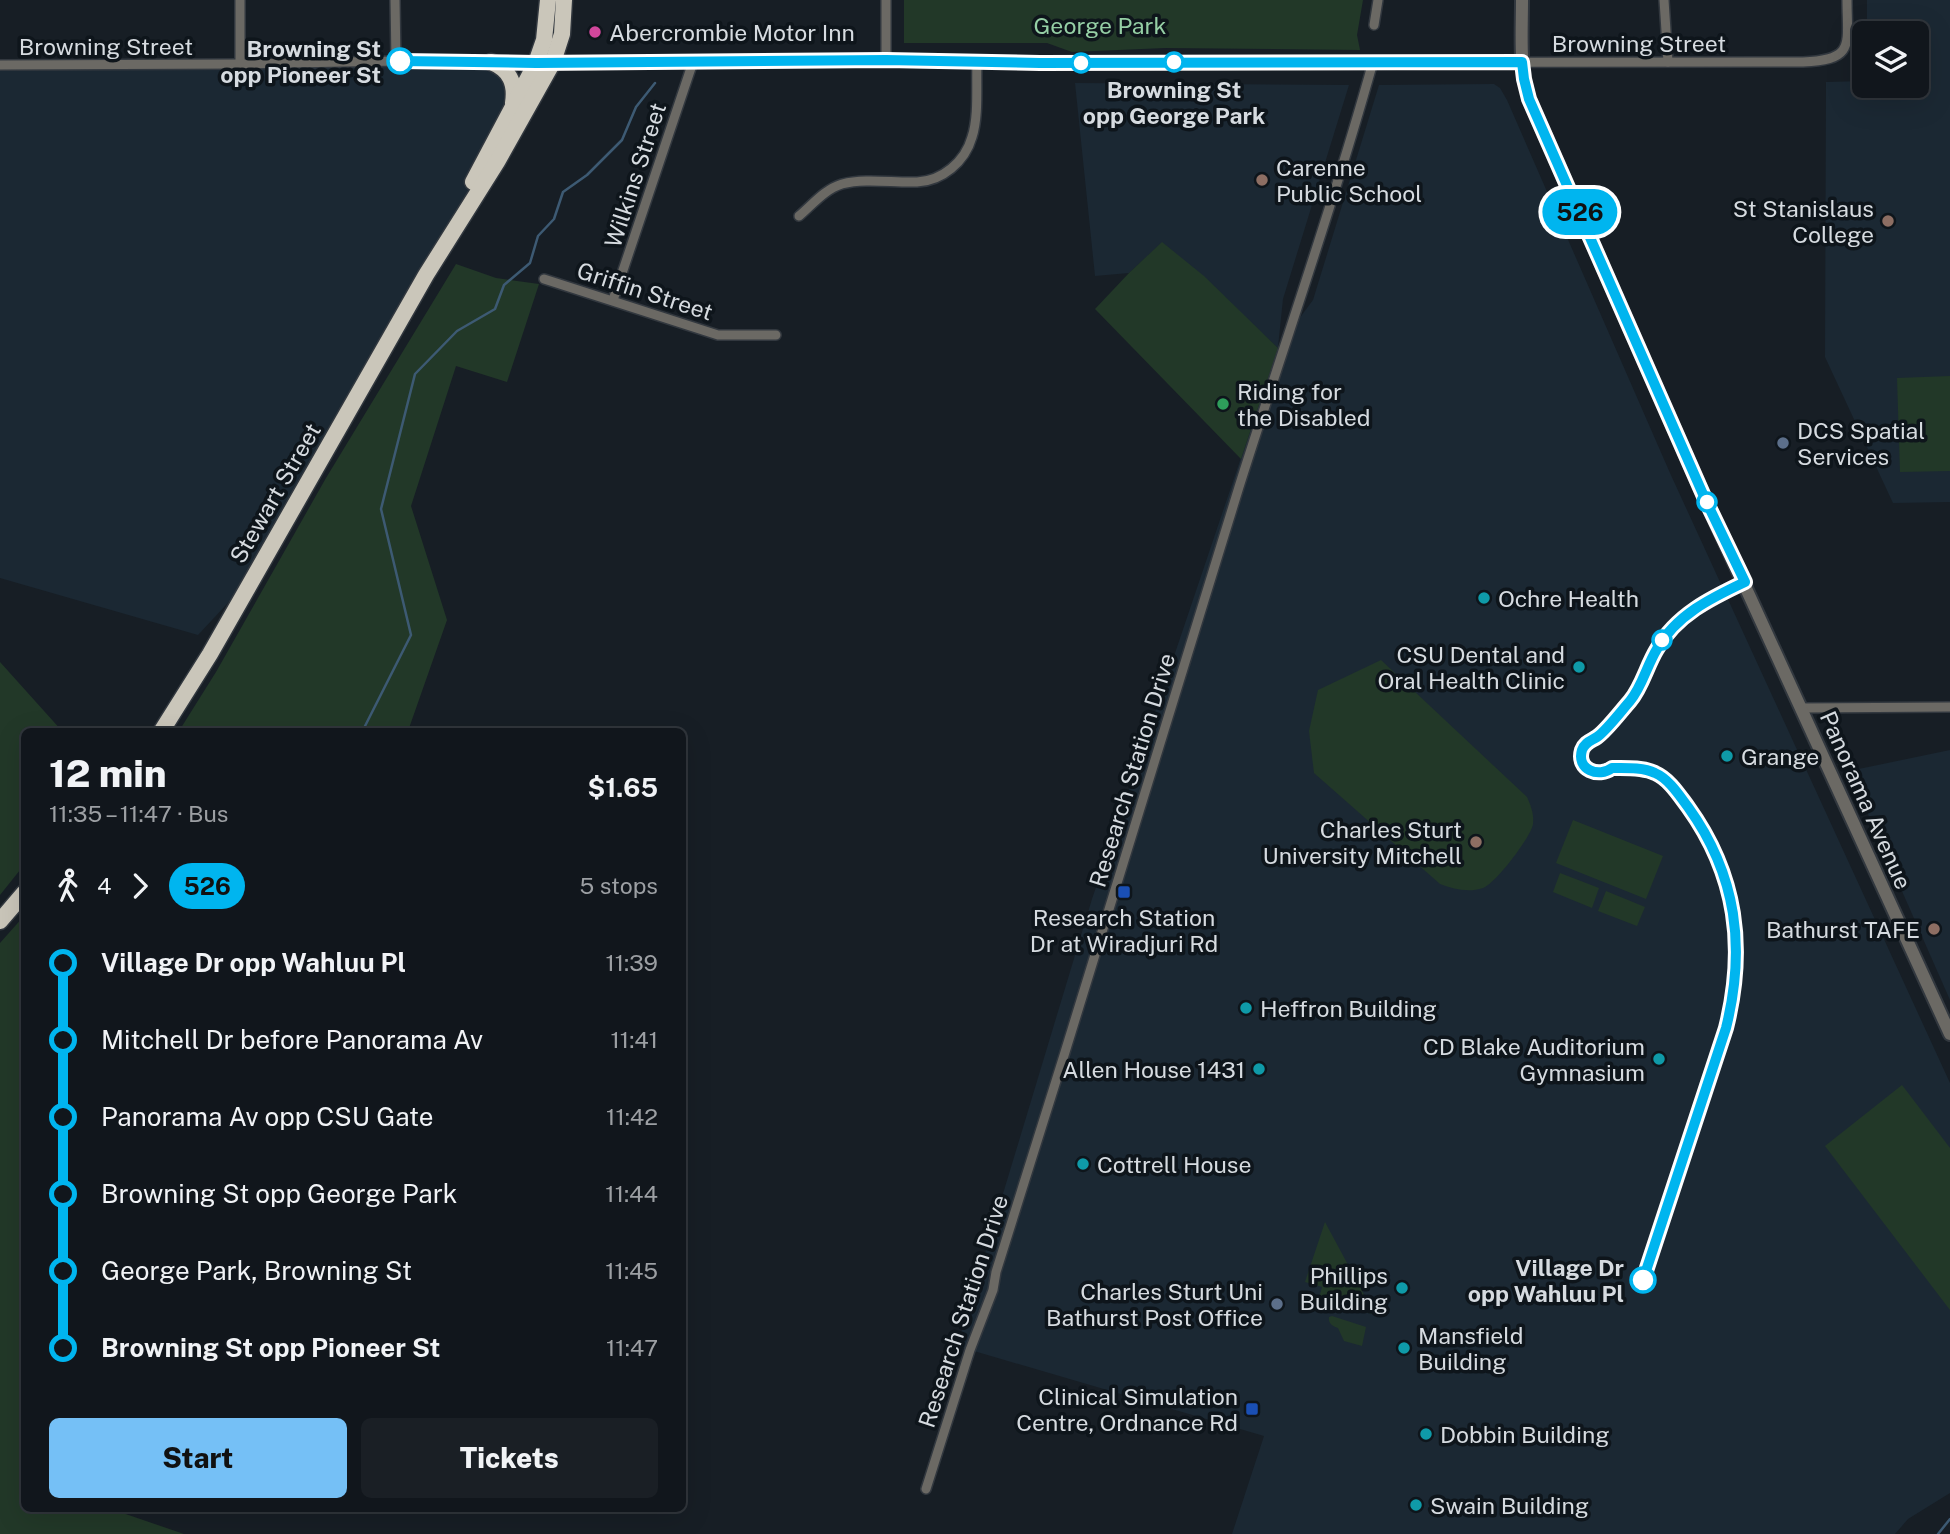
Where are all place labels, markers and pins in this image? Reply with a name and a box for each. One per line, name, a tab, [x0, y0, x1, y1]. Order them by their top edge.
place label: Abercrombie Motor Inn	[609, 19, 855, 46]
marker: Abercrombie Motor Inn	[587, 24, 603, 40]
place label: Browning St opp Pioneer St	[220, 35, 381, 88]
marker: Browning St opp Pioneer St	[387, 48, 413, 74]
marker: Browning St opp George Park	[1164, 52, 1184, 72]
unlabelled marker	[1071, 53, 1091, 73]
place label: Browning St opp George Park	[1083, 76, 1265, 129]
place label: Carenne Public School	[1276, 154, 1422, 207]
marker: Carenne Public School	[1254, 172, 1270, 188]
place label: St Stanislaus College	[1733, 195, 1874, 248]
marker: St Stanislaus College	[1880, 213, 1896, 229]
place label: Riding for the Disabled	[1237, 378, 1371, 431]
marker: Riding for the Disabled	[1215, 396, 1231, 412]
place label: DCS Spatial Services	[1797, 417, 1925, 470]
marker: DCS Spatial Services	[1775, 435, 1791, 451]
unlabelled marker	[1697, 492, 1717, 512]
place label: Ochre Health	[1498, 585, 1639, 612]
marker: Ochre Health	[1476, 590, 1492, 606]
unlabelled marker	[1652, 630, 1672, 650]
place label: CSU Dental and Oral Health Clinic	[1377, 641, 1565, 694]
marker: CSU Dental and Oral Health Clinic	[1571, 659, 1587, 675]
place label: Grange	[1741, 743, 1819, 770]
marker: Grange	[1719, 748, 1735, 764]
place label: Charles Sturt University Mitchell	[1263, 816, 1462, 869]
marker: Charles Sturt University Mitchell	[1468, 834, 1484, 850]
marker: Research Station Dr at Wiradjuri Rd	[1116, 884, 1132, 900]
place label: Research Station Dr at Wiradjuri Rd	[1030, 904, 1218, 957]
place label: Bathurst TAFE	[1766, 916, 1920, 943]
marker: Bathurst TAFE	[1926, 921, 1942, 937]
place label: Heffron Building	[1260, 995, 1437, 1022]
marker: Heffron Building	[1238, 1000, 1254, 1016]
place label: CD Blake Auditorium Gymnasium	[1423, 1033, 1645, 1086]
marker: CD Blake Auditorium Gymnasium	[1651, 1051, 1667, 1067]
place label: Allen House 1431	[1062, 1056, 1245, 1083]
marker: Allen House 1431	[1251, 1061, 1267, 1077]
place label: Cottrell House	[1097, 1151, 1252, 1178]
marker: Cottrell House	[1075, 1156, 1091, 1172]
place label: Village Dr opp Wahluu Pl	[1468, 1254, 1624, 1307]
place label: Phillips Building	[1300, 1262, 1388, 1315]
marker: Village Dr opp Wahluu Pl	[1630, 1267, 1656, 1293]
place label: Charles Sturt Uni Bathurst Post Office	[1046, 1278, 1263, 1331]
marker: Phillips Building	[1394, 1280, 1410, 1296]
marker: Charles Sturt Uni Bathurst Post Office	[1269, 1296, 1285, 1312]
place label: Mansfield Building	[1418, 1322, 1523, 1375]
marker: Mansfield Building	[1396, 1340, 1412, 1356]
place label: Clinical Simulation Centre, Ordnance Rd	[1016, 1383, 1238, 1436]
marker: Clinical Simulation Centre, Ordnance Rd	[1244, 1401, 1260, 1417]
place label: Dobbin Building	[1440, 1421, 1610, 1448]
marker: Dobbin Building	[1418, 1426, 1434, 1442]
place label: Swain Building	[1430, 1492, 1589, 1519]
marker: Swain Building	[1408, 1497, 1424, 1513]

